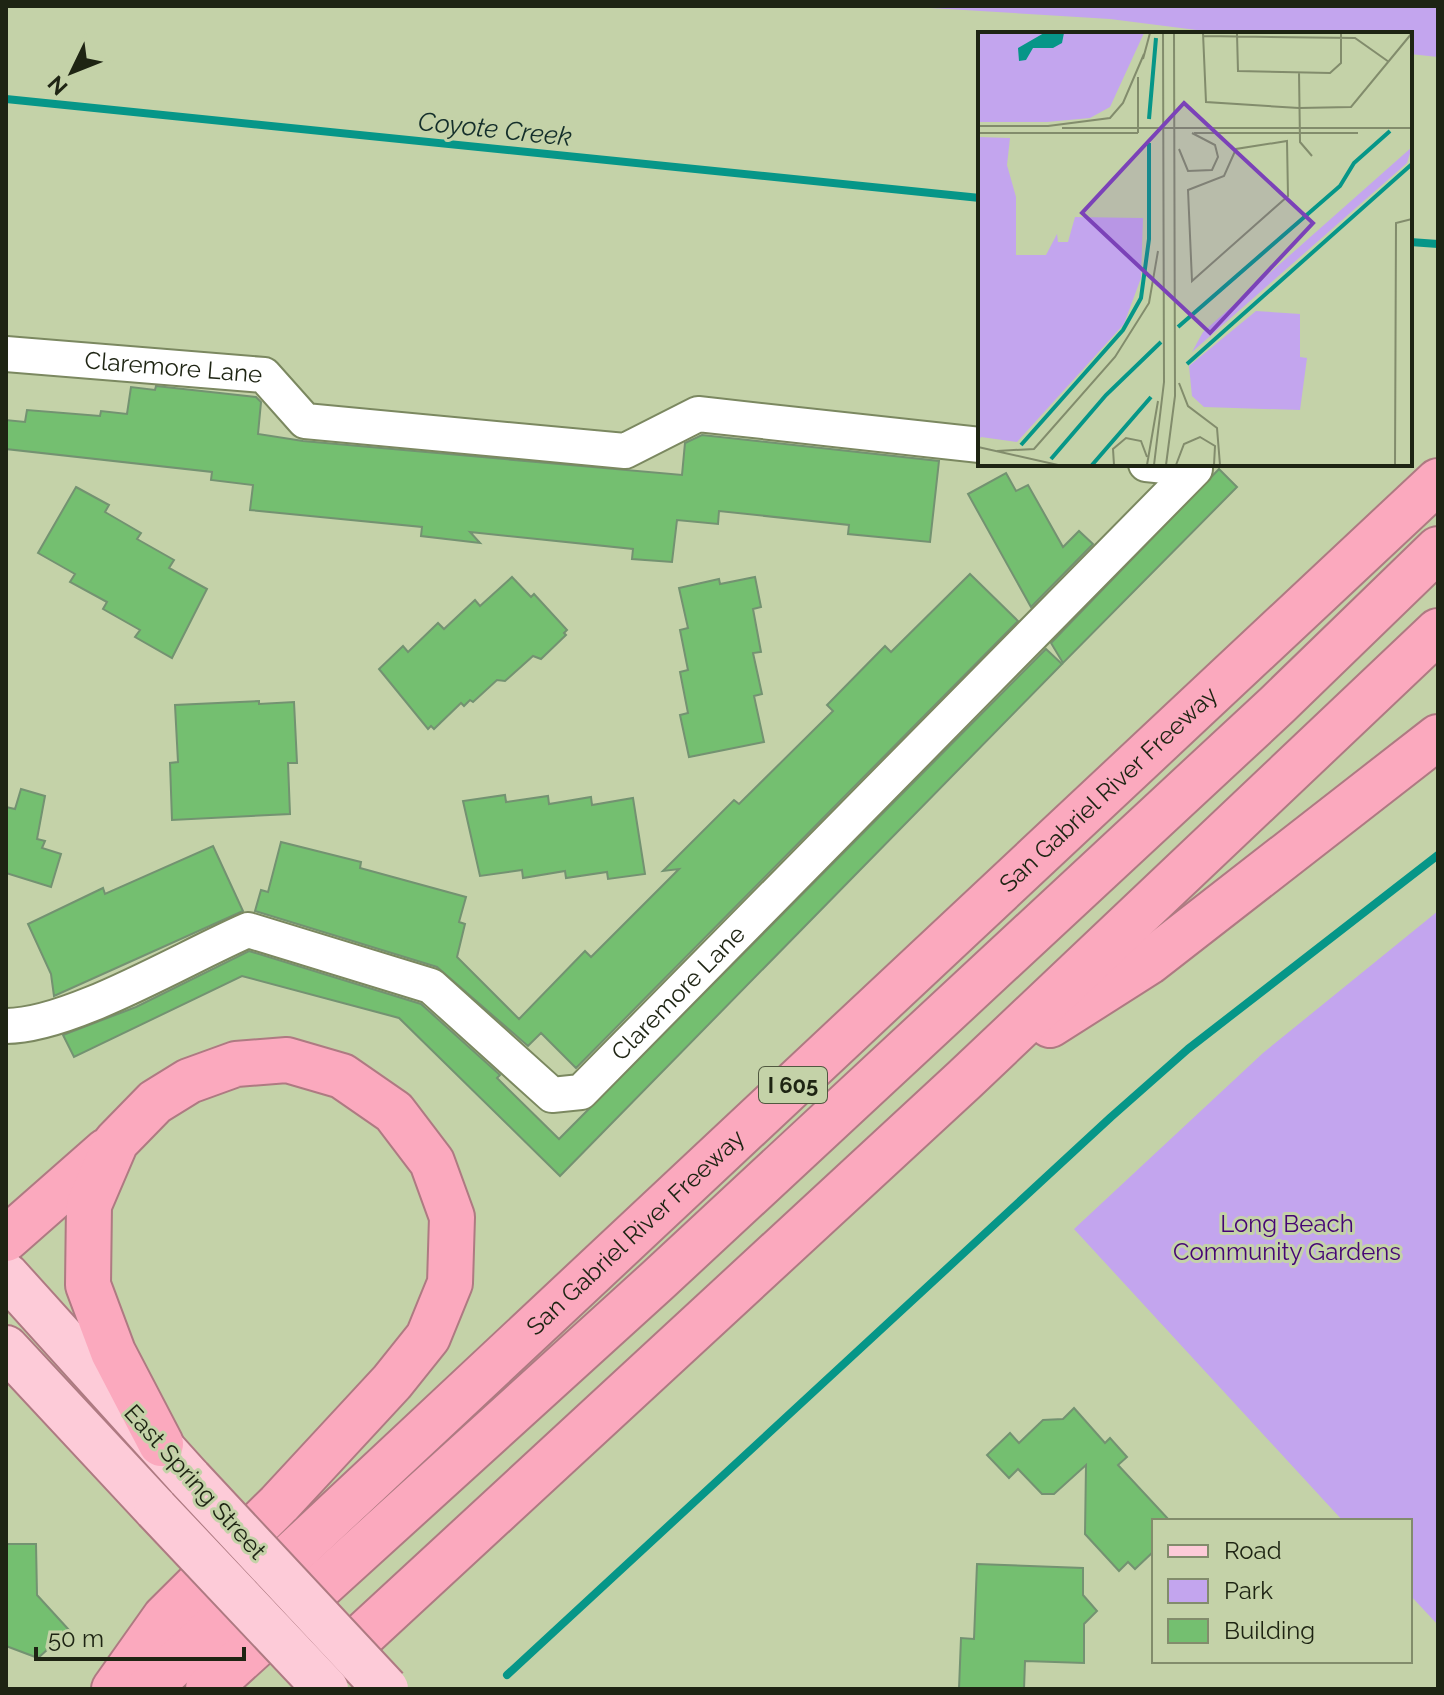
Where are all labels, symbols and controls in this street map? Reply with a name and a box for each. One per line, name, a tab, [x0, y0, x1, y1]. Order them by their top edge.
north arrow	[32, 32, 112, 112]
inset map	[978, 32, 1412, 466]
text: N	[42, 71, 73, 101]
water label: Coyote Creek	[417, 106, 573, 152]
street label: Claremore Lane	[84, 345, 263, 389]
street label: San Gabriel River Freeway	[993, 680, 1223, 898]
street label: Claremore Lane	[605, 919, 751, 1066]
road number: I 605	[759, 1067, 827, 1103]
street label: San Gabriel River Freeway	[520, 1123, 750, 1341]
park label: Long Beach Community Gardens	[1173, 1209, 1401, 1266]
street label: East Spring Street	[118, 1398, 272, 1565]
legend	[1152, 1519, 1412, 1663]
text: Road	[1224, 1536, 1282, 1565]
text: Park	[1224, 1576, 1273, 1605]
scale bar	[36, 1611, 244, 1661]
text: Building	[1224, 1616, 1315, 1645]
text: 50 m	[48, 1624, 104, 1653]

